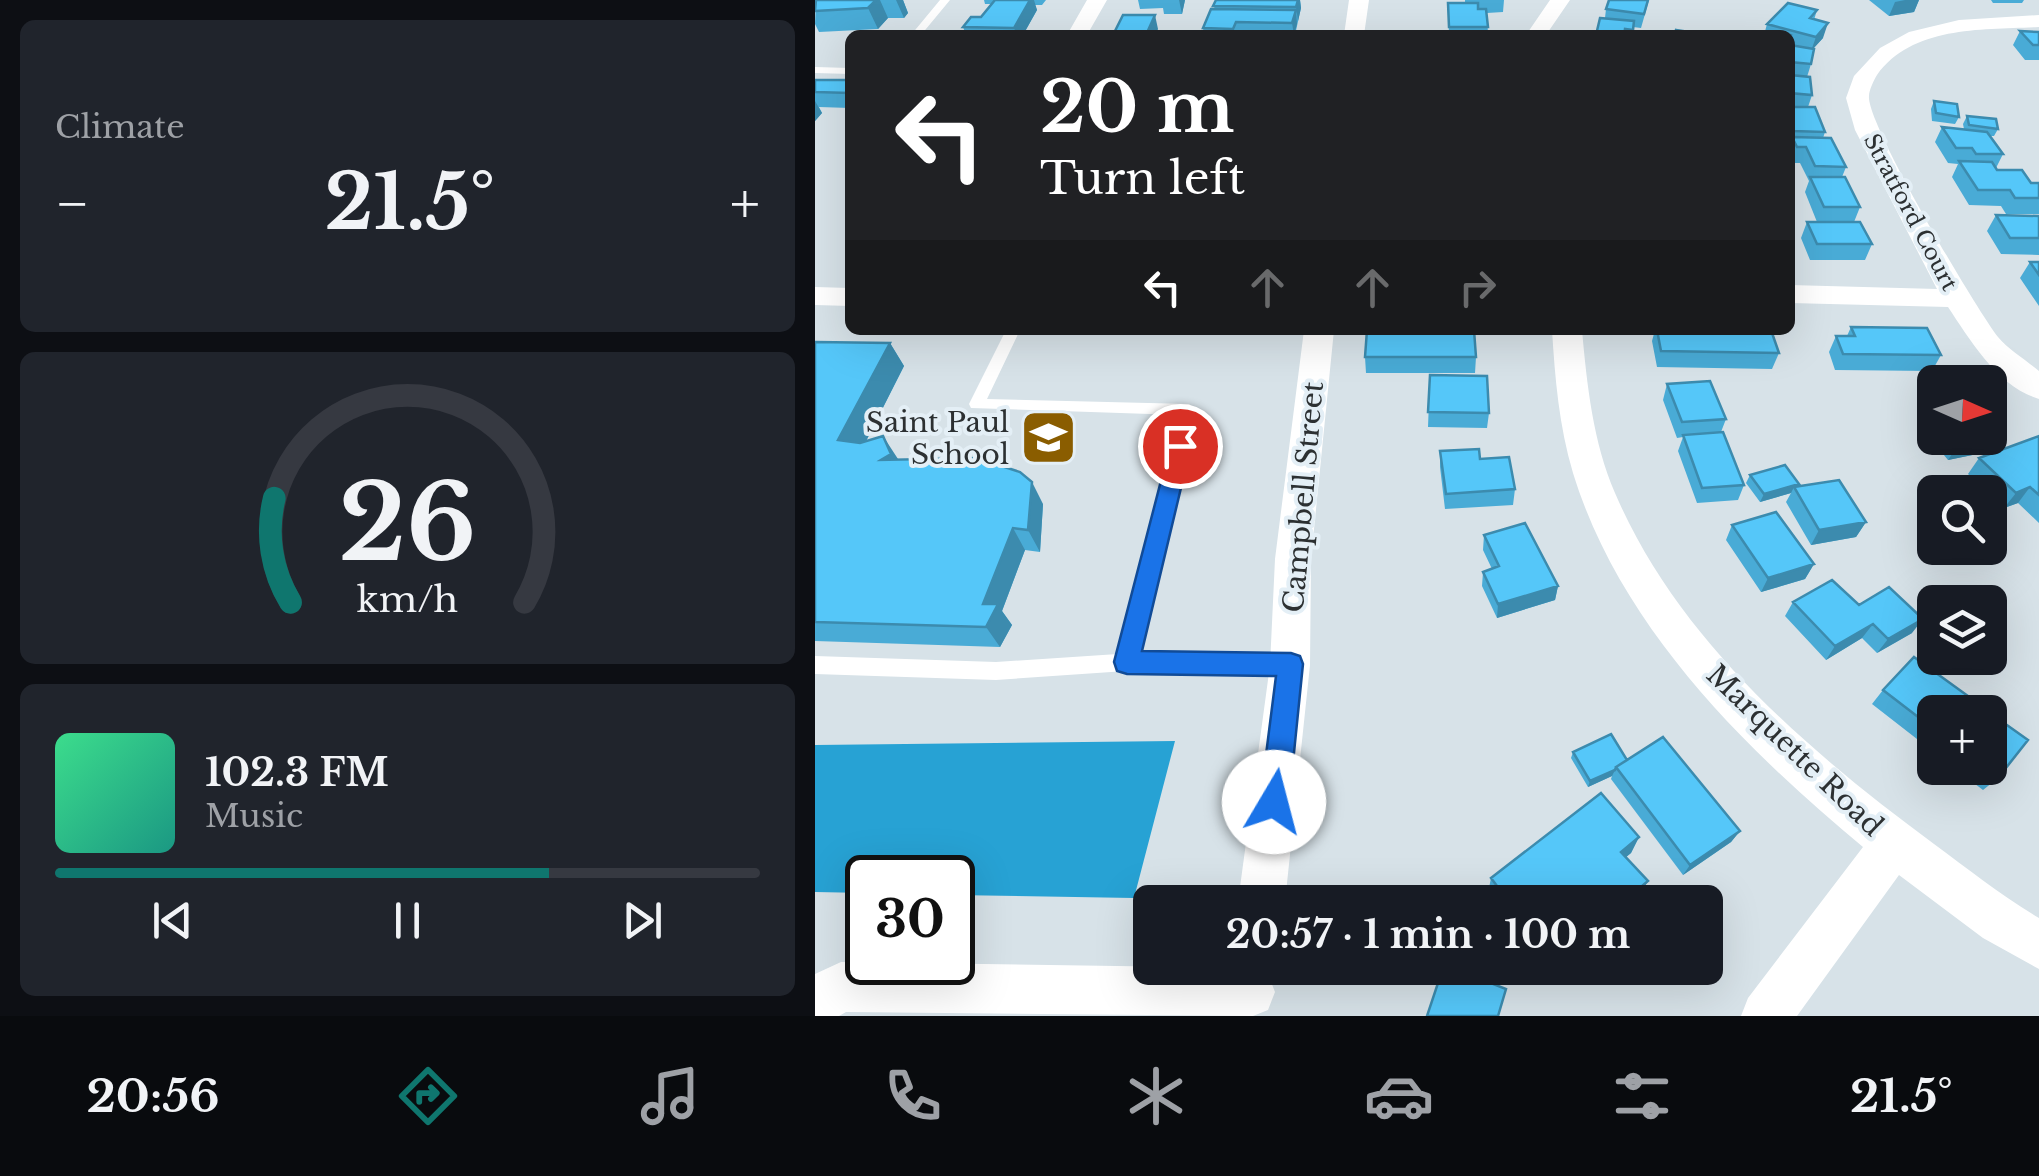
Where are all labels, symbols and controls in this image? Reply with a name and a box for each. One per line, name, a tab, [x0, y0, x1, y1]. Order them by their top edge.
text: 20 m	[1040, 64, 1234, 151]
icon: left	[875, 70, 1005, 200]
text: Climate	[55, 107, 184, 147]
street label: Stratford Court	[1858, 129, 1964, 296]
text: Turn left	[1040, 150, 1245, 206]
text: 21.5°	[324, 156, 495, 249]
text: −	[55, 170, 90, 238]
text: +	[730, 170, 760, 238]
icon: left	[1135, 260, 1190, 315]
icon: ahead	[1240, 260, 1295, 315]
icon: ahead	[1345, 260, 1400, 315]
icon: right	[1450, 260, 1505, 315]
north arrow	[1917, 365, 2007, 455]
map controls	[1917, 365, 2007, 785]
street label: Campbell Street	[1276, 380, 1331, 614]
pin	[1138, 404, 1223, 489]
place label: Saint Paul School	[866, 405, 1009, 472]
school or university icon: Saint Paul School	[1018, 408, 1078, 468]
icon: arrive	[1153, 419, 1208, 474]
text: 26	[339, 459, 476, 588]
button: search	[1917, 475, 2007, 565]
text: km/h	[357, 577, 458, 622]
button: layers	[1917, 585, 2007, 675]
street label: Marquette Road	[1699, 657, 1890, 844]
button: +	[1917, 695, 2007, 785]
text: 102.3 FM	[205, 749, 389, 796]
position arrow	[1222, 750, 1326, 854]
text: Music	[205, 796, 303, 836]
speed limit sign: 30	[845, 855, 975, 985]
icon: previous	[145, 893, 200, 948]
icon: pause	[380, 893, 435, 948]
icon: next	[615, 893, 670, 948]
text: 20:57 · 1 min · 100 m	[1226, 911, 1630, 958]
icon: directions	[393, 1061, 463, 1131]
icon: music	[635, 1061, 705, 1131]
icon: phone	[878, 1061, 948, 1131]
icon: climate	[1121, 1061, 1191, 1131]
icon: car	[1364, 1061, 1434, 1131]
icon: filters	[1607, 1061, 1677, 1131]
text: 20:56	[86, 1068, 220, 1124]
text: 21.5°	[1850, 1068, 1952, 1124]

